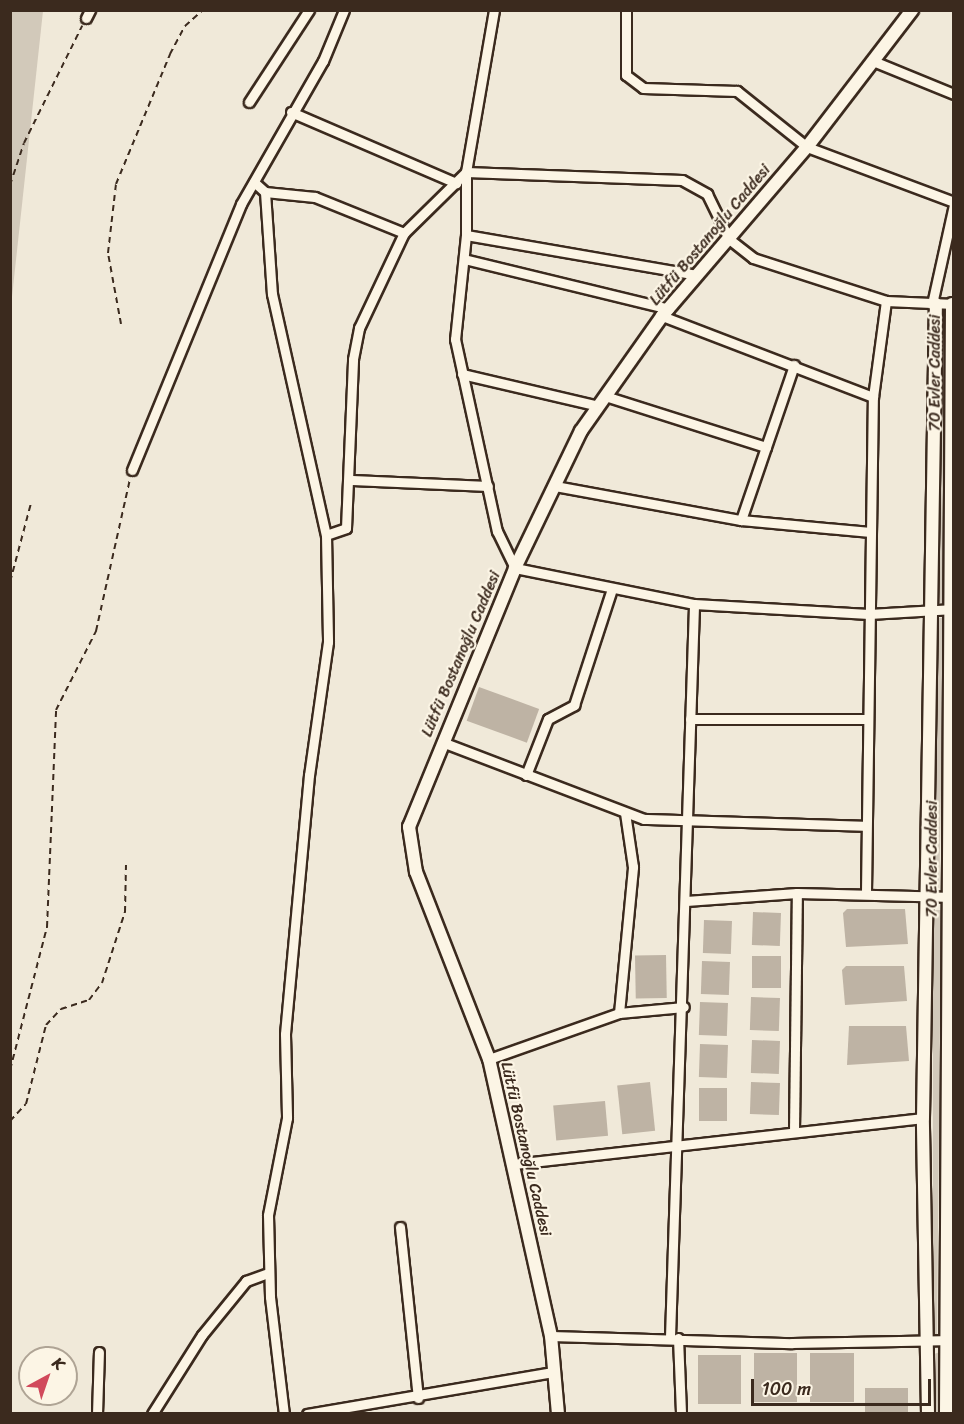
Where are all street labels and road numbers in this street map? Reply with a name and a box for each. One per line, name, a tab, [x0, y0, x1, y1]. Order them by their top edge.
street label: Lütfü Bostanoğlu Caddesi	[645, 160, 775, 310]
street label: 70 Evler Caddesi	[925, 314, 945, 432]
street label: Lütfü Bostanoğlu Caddesi	[417, 568, 505, 740]
street label: 70 Evler Caddesi	[922, 800, 942, 918]
street label: Lütfü Bostanoğlu Caddesi	[496, 1059, 556, 1239]

